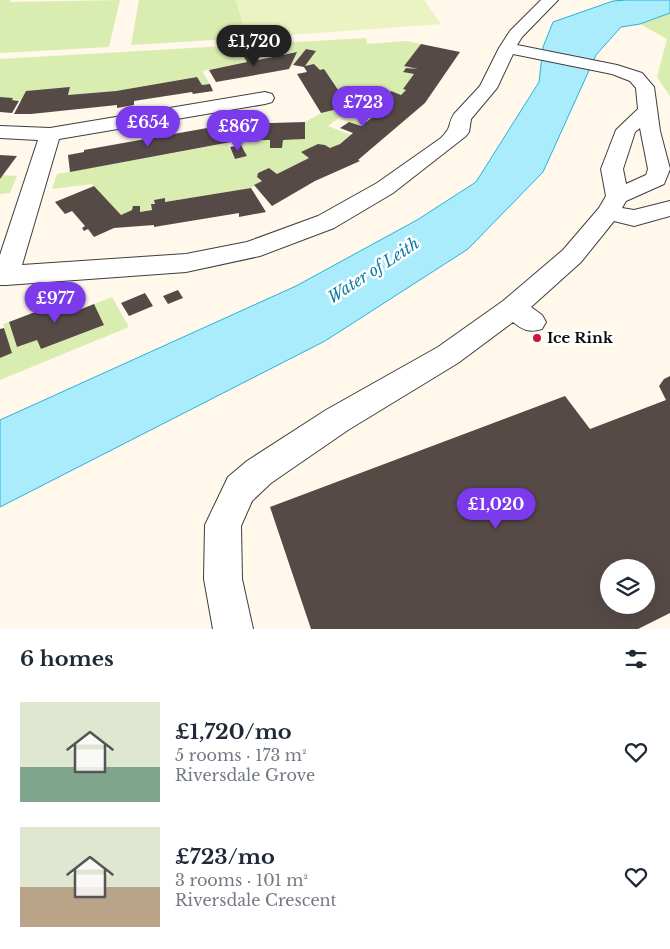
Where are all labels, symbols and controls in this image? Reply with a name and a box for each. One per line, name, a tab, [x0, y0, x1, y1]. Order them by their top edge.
pin: £1,720	[213, 24, 295, 67]
text: £1,720	[227, 31, 281, 51]
pin: £723	[333, 86, 393, 128]
text: £723	[343, 92, 383, 112]
pin: £654	[118, 106, 178, 148]
pin: £867	[208, 110, 268, 152]
text: £654	[127, 112, 169, 132]
text: £867	[218, 116, 258, 136]
water label: Water of Leith	[323, 233, 423, 307]
pin: £977	[25, 282, 85, 324]
text: £977	[36, 288, 74, 308]
place label: Ice Rink	[547, 328, 614, 347]
marker: Ice Rink	[531, 332, 543, 344]
pin: £1,020	[455, 488, 537, 530]
text: £1,020	[468, 494, 524, 514]
map controls	[600, 559, 655, 614]
button: layers	[600, 559, 655, 614]
icon: filters	[622, 645, 650, 673]
text: 6 homes	[20, 646, 114, 672]
text: £1,720/mo	[175, 719, 292, 745]
icon: home	[60, 722, 120, 782]
icon: heart	[622, 738, 650, 766]
text: 5 rooms · 173 m²	[175, 745, 307, 765]
text: Riversdale Grove	[175, 765, 315, 785]
text: £723/mo	[175, 844, 275, 870]
icon: home	[60, 847, 120, 907]
icon: heart	[622, 863, 650, 891]
text: 3 rooms · 101 m²	[175, 870, 308, 890]
text: Riversdale Crescent	[175, 890, 337, 910]

